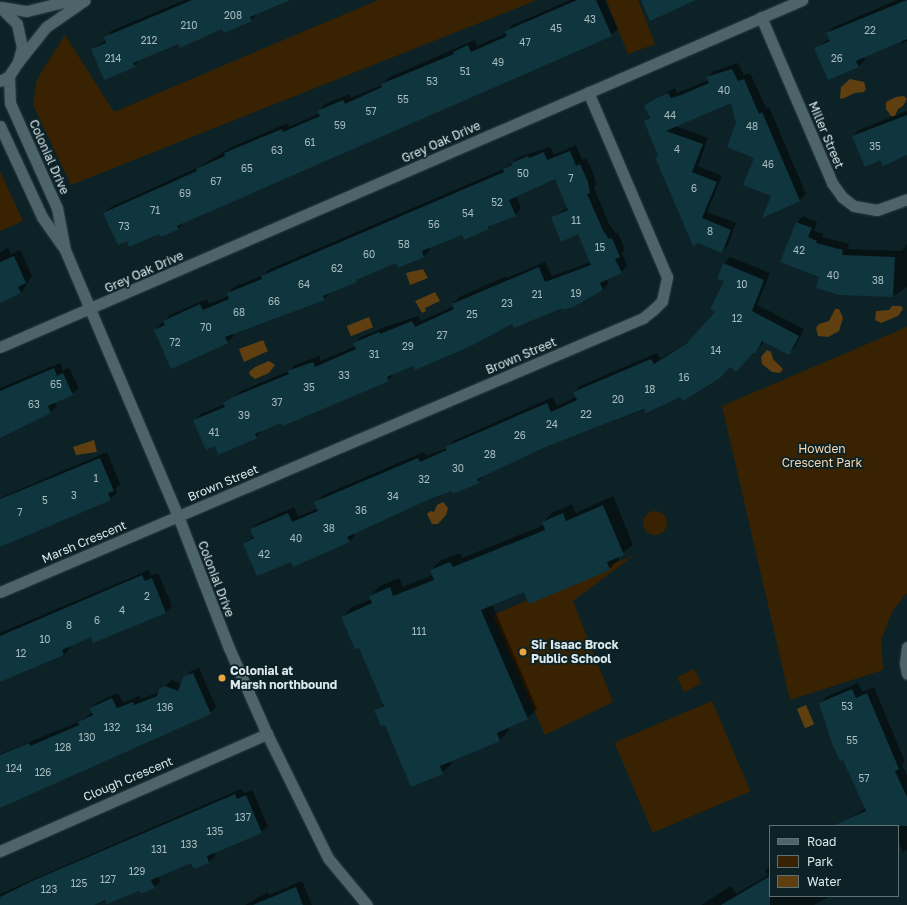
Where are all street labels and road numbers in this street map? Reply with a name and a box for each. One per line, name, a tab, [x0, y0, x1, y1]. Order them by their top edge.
street label: Miller Street	[805, 99, 847, 171]
street label: Colonial Drive	[26, 117, 72, 197]
street label: Grey Oak Drive	[399, 118, 483, 166]
street label: Grey Oak Drive	[102, 248, 186, 296]
street label: Brown Street	[484, 335, 558, 377]
street label: Brown Street	[186, 462, 260, 504]
street label: Marsh Crescent	[40, 518, 128, 566]
street label: Colonial Drive	[195, 539, 237, 619]
street label: Clough Crescent	[81, 754, 175, 804]

